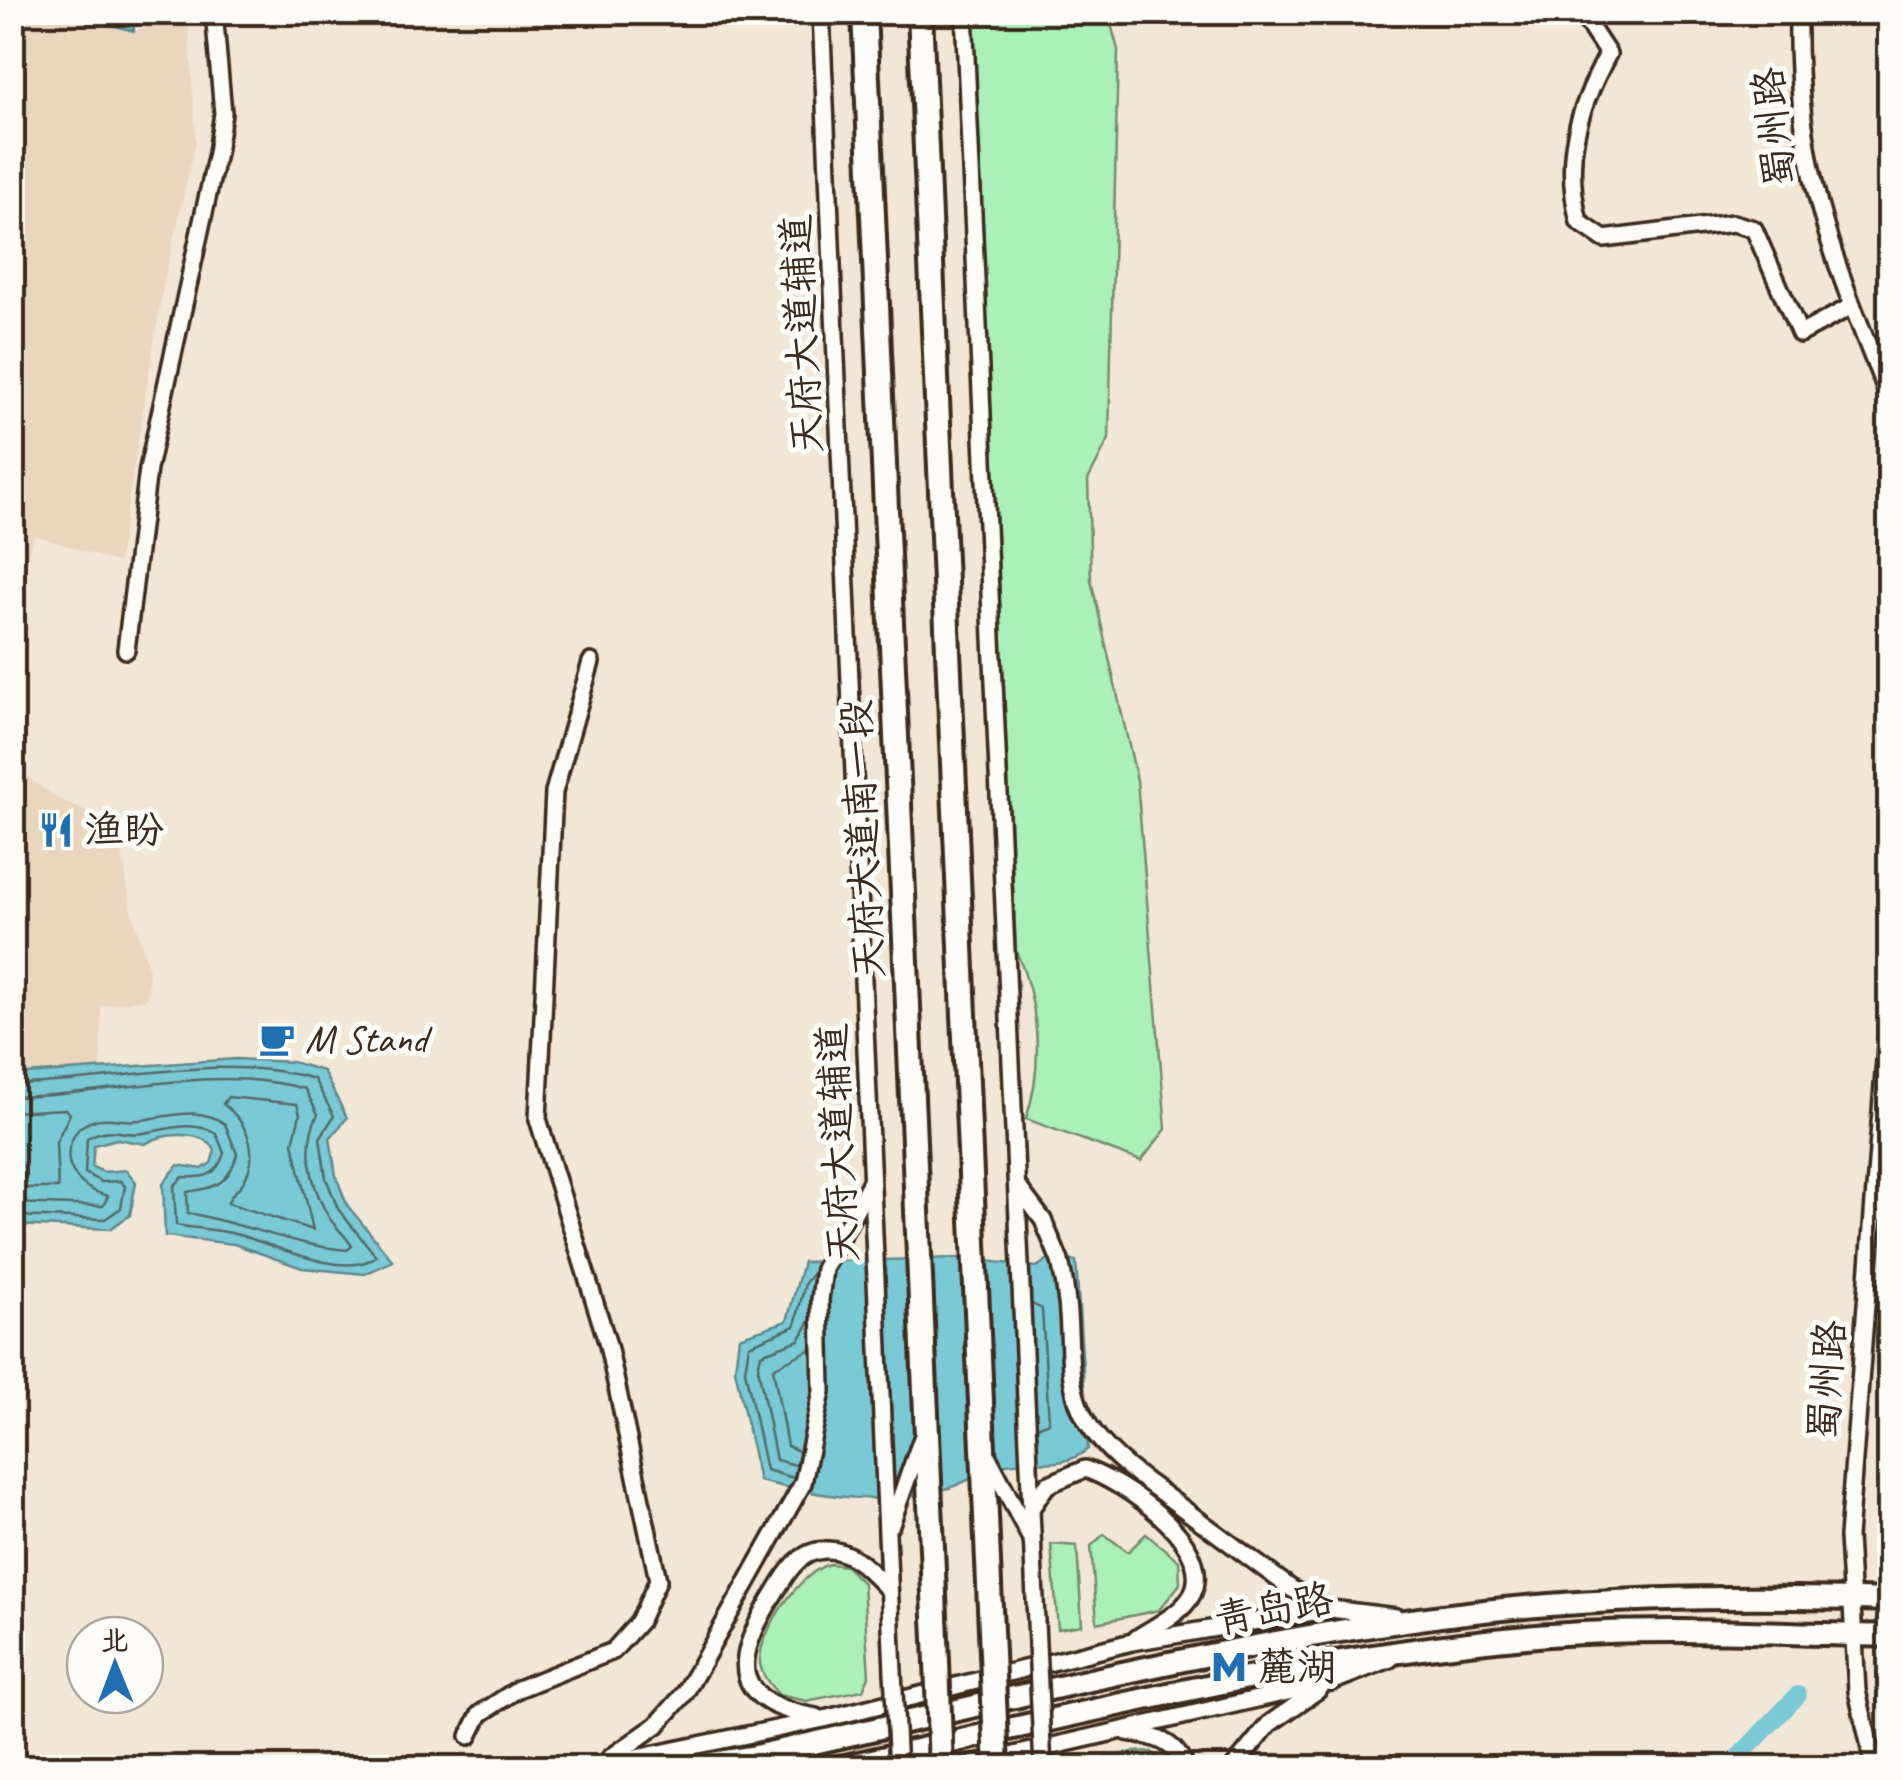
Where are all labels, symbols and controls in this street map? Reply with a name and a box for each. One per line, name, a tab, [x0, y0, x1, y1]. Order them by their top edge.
street label: 蜀州路	[1743, 65, 1805, 189]
street label: 天府大道辅道	[771, 213, 833, 455]
street label: 天府大道南一段	[831, 698, 895, 980]
place label: 渔盼	[84, 805, 164, 855]
restaurant icon: 渔盼	[37, 811, 75, 849]
place label: M Stand	[305, 1014, 433, 1064]
cafe icon: M Stand	[258, 1020, 296, 1058]
street label: 天府大道辅道	[807, 1022, 869, 1264]
street label: 蜀州路	[1798, 1318, 1856, 1442]
street label: 青岛路	[1210, 1573, 1338, 1645]
north arrow	[65, 1615, 165, 1715]
text: 北	[100, 1623, 129, 1658]
place label: 麓湖	[1257, 1642, 1337, 1692]
metro station icon: 麓湖	[1210, 1648, 1248, 1686]

